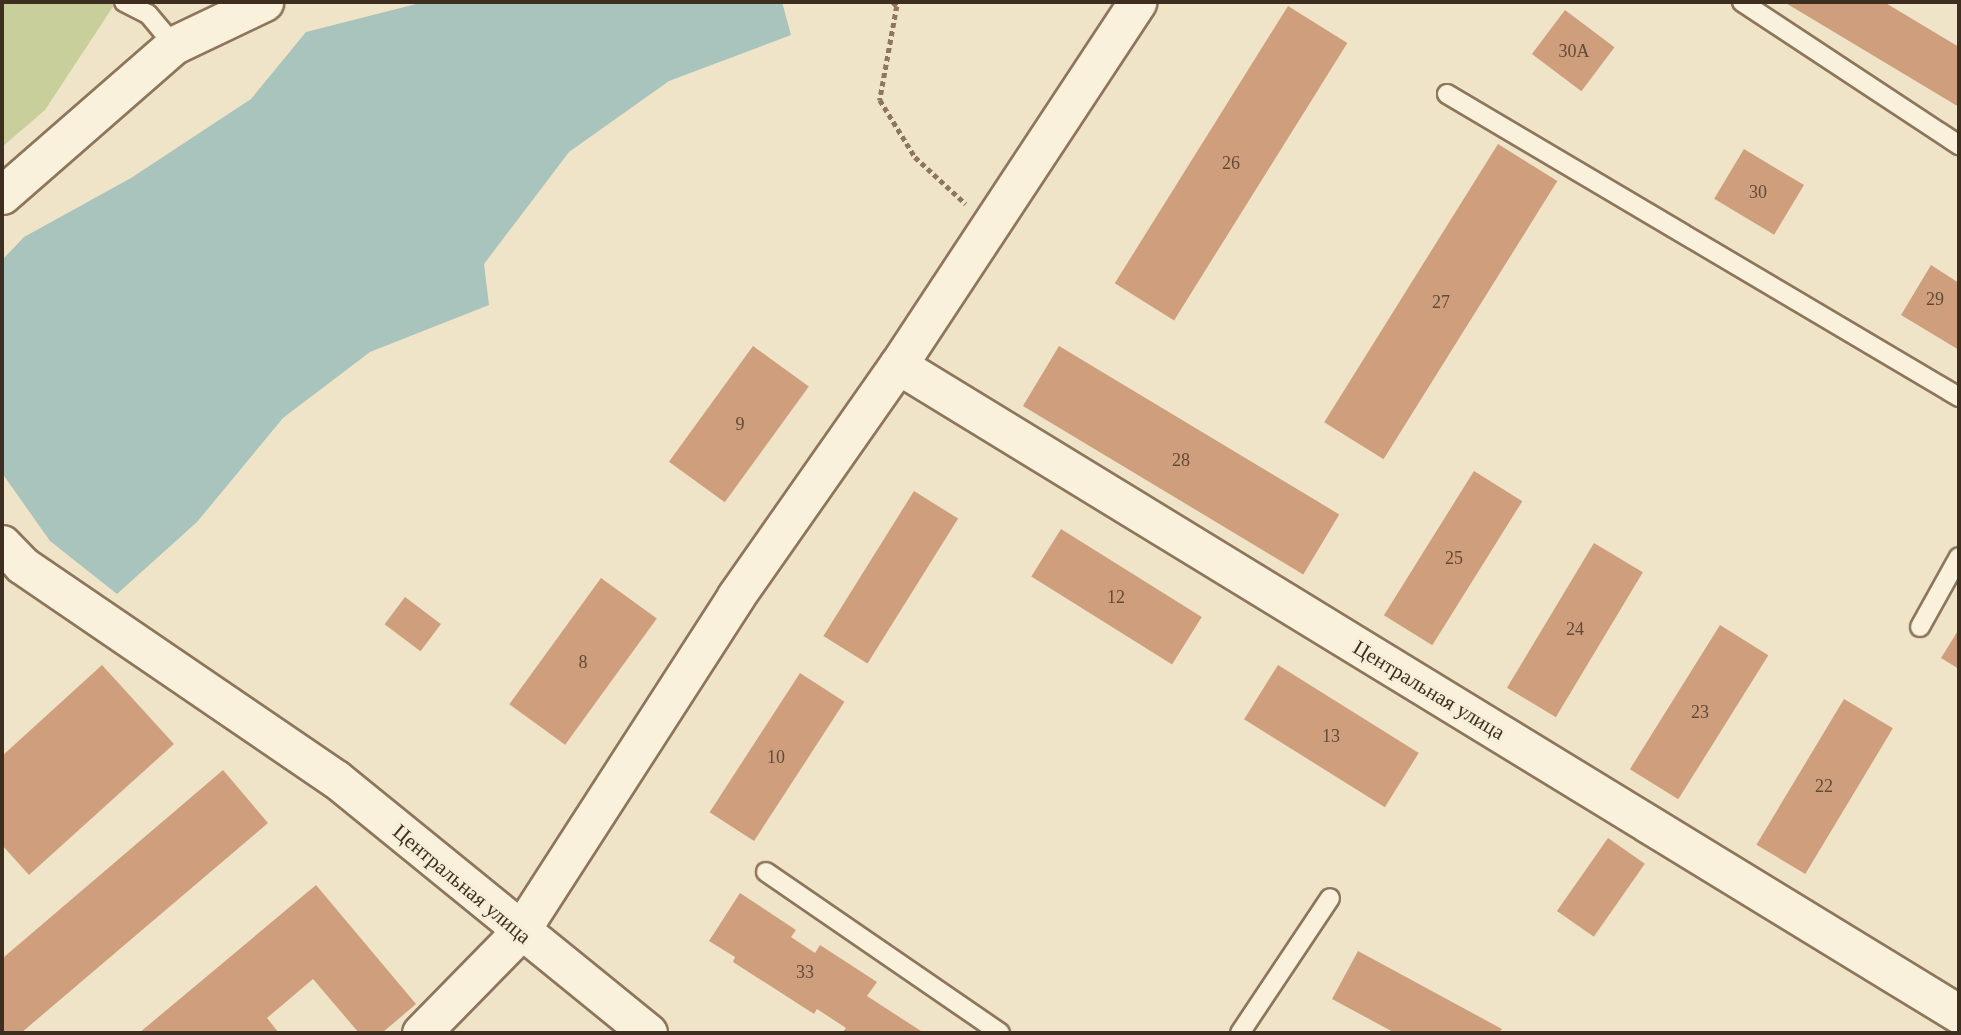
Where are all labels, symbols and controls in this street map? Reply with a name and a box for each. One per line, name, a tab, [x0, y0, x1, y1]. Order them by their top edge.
house number: 30А	[1559, 40, 1589, 62]
house number: 26	[1222, 152, 1240, 174]
house number: 30	[1749, 181, 1767, 203]
house number: 29	[1926, 288, 1944, 310]
house number: 27	[1432, 291, 1450, 313]
house number: 9	[736, 413, 744, 435]
house number: 28	[1172, 449, 1190, 471]
house number: 25	[1445, 547, 1463, 569]
house number: 12	[1107, 586, 1125, 608]
house number: 24	[1566, 618, 1584, 640]
street label: Центральная улица	[1349, 635, 1509, 745]
house number: 8	[579, 651, 588, 673]
house number: 23	[1691, 701, 1709, 723]
house number: 13	[1322, 725, 1340, 747]
house number: 10	[767, 746, 785, 768]
house number: 22	[1815, 775, 1833, 797]
street label: Центральная улица	[388, 819, 536, 949]
house number: 33	[796, 961, 814, 983]

